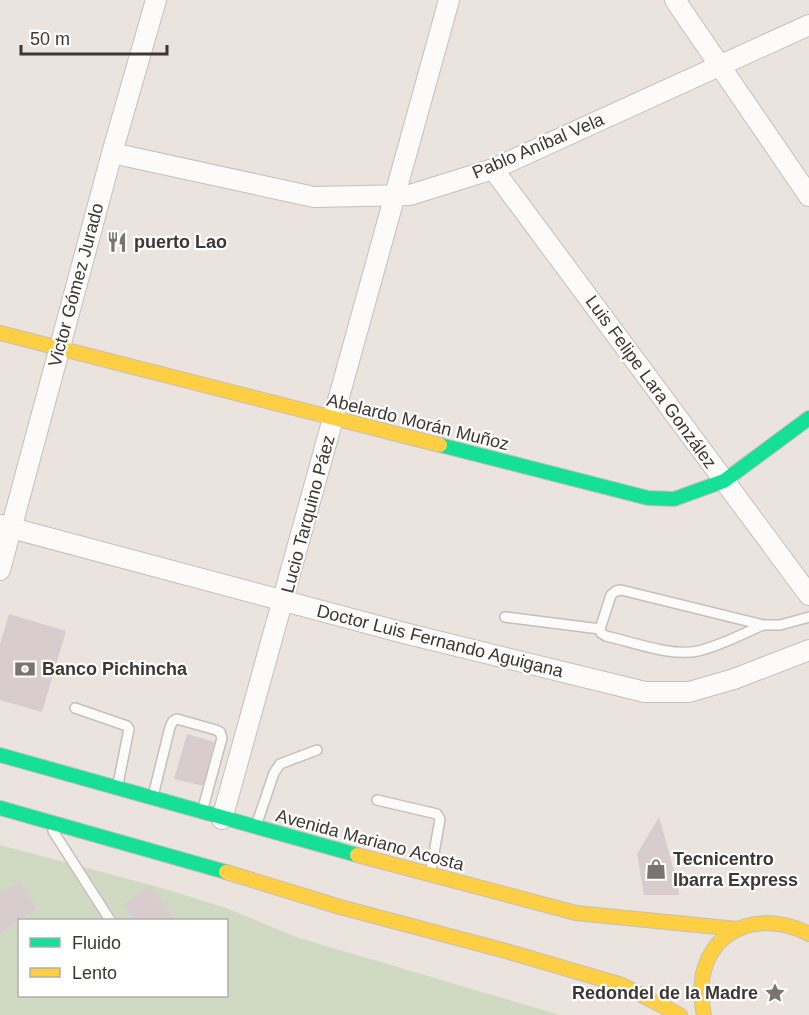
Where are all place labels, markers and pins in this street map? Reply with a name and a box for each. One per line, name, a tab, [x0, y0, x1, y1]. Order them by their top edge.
restaurant icon: puerto Lao	[105, 230, 129, 254]
place label: puerto Lao	[134, 232, 227, 252]
bank icon: Banco Pichincha	[13, 657, 37, 681]
place label: Banco Pichincha	[42, 659, 188, 679]
place label: Tecnicentro Ibarra Express	[673, 849, 798, 890]
shop icon: Tecnicentro Ibarra Express	[644, 857, 668, 881]
place icon: Redondel de la Madre	[763, 981, 787, 1005]
place label: Redondel de la Madre	[572, 983, 758, 1003]

